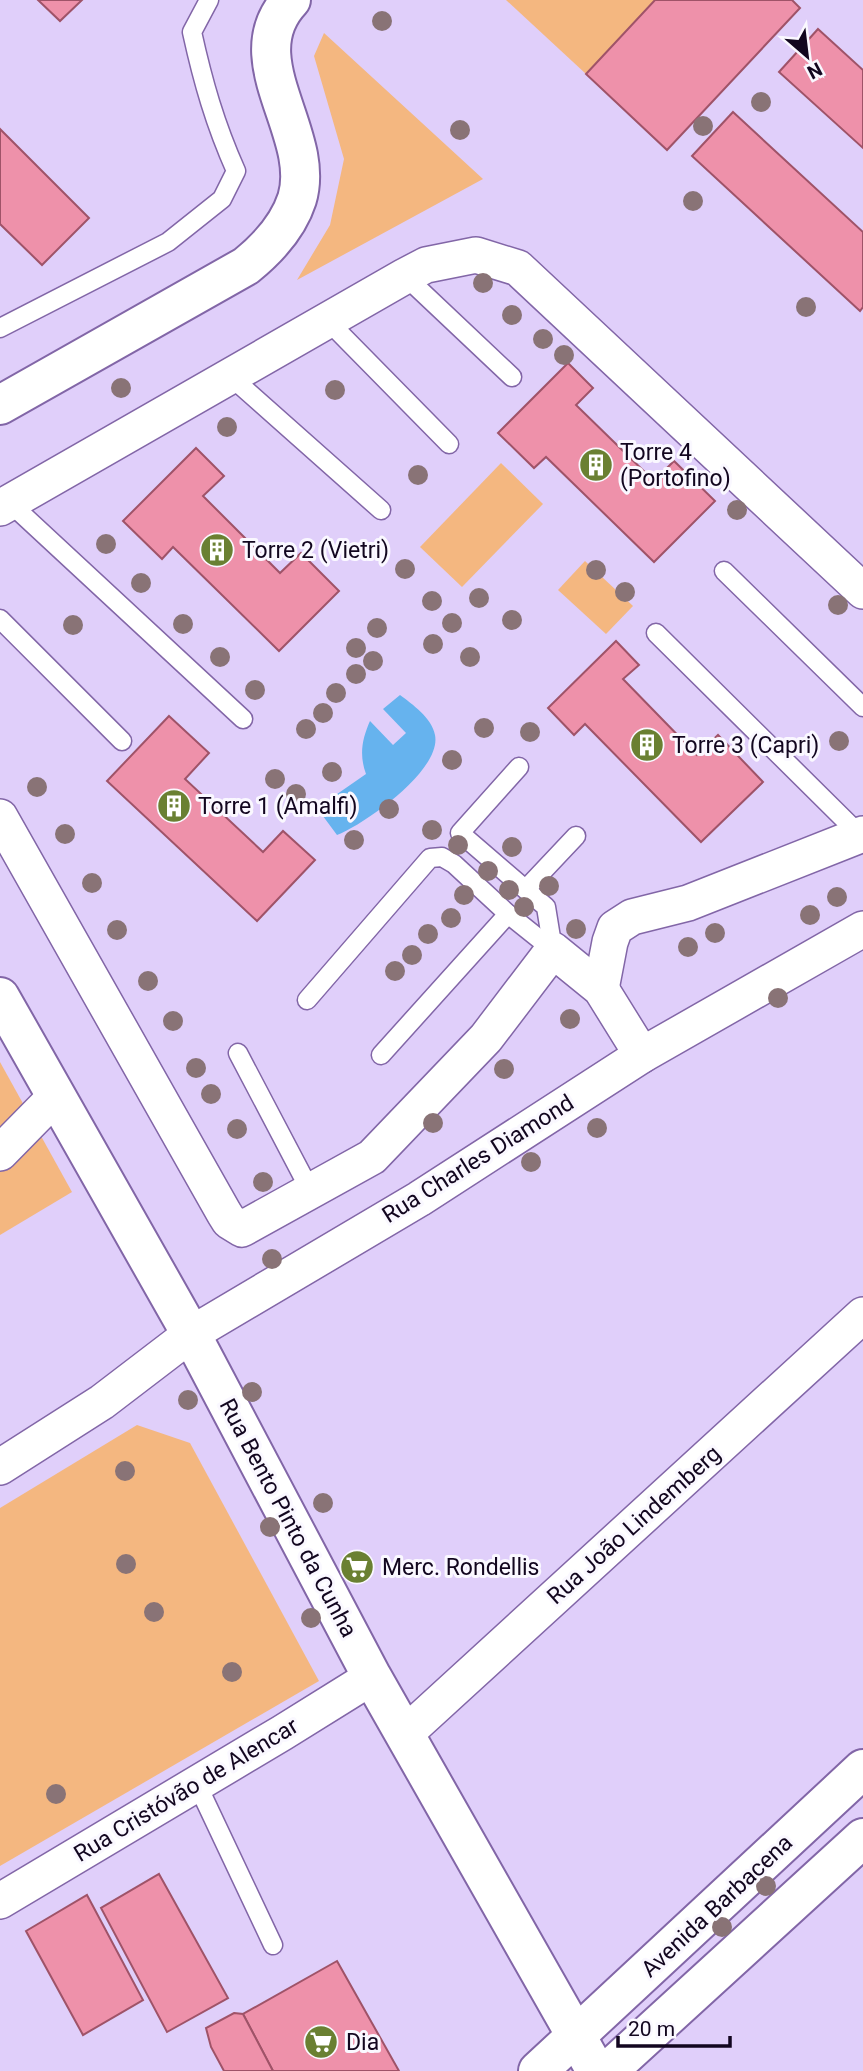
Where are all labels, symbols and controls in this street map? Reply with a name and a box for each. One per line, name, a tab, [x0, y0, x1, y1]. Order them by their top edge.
north arrow	[772, 21, 842, 91]
text: N	[803, 57, 826, 84]
place label: Torre 4 (Portofino)	[620, 439, 731, 492]
building icon: Torre 4 (Portofino)	[577, 446, 615, 484]
building icon: Torre 2 (Vietri)	[198, 531, 236, 569]
place label: Torre 2 (Vietri)	[242, 537, 389, 564]
building icon: Torre 3 (Capri)	[628, 726, 666, 764]
place label: Torre 3 (Capri)	[672, 732, 819, 759]
building icon: Torre 1 (Amalfi)	[155, 787, 193, 825]
place label: Torre 1 (Amalfi)	[198, 793, 358, 820]
street label: Rua Charles Diamond	[377, 1089, 579, 1229]
street label: Rua Bento Pinto da Cunha	[214, 1394, 362, 1642]
street label: Rua João Lindemberg	[542, 1440, 726, 1610]
supermarket icon: Merc. Rondellis	[338, 1548, 376, 1586]
place label: Merc. Rondellis	[382, 1554, 539, 1581]
street label: Rua Cristóvão de Alencar	[69, 1712, 303, 1868]
street label: Avenida Barbacena	[636, 1829, 798, 1983]
scale bar	[618, 2004, 730, 2048]
text: 20 m	[628, 2017, 675, 2041]
supermarket icon: Dia	[302, 2023, 340, 2061]
place label: Dia	[346, 2029, 379, 2056]

